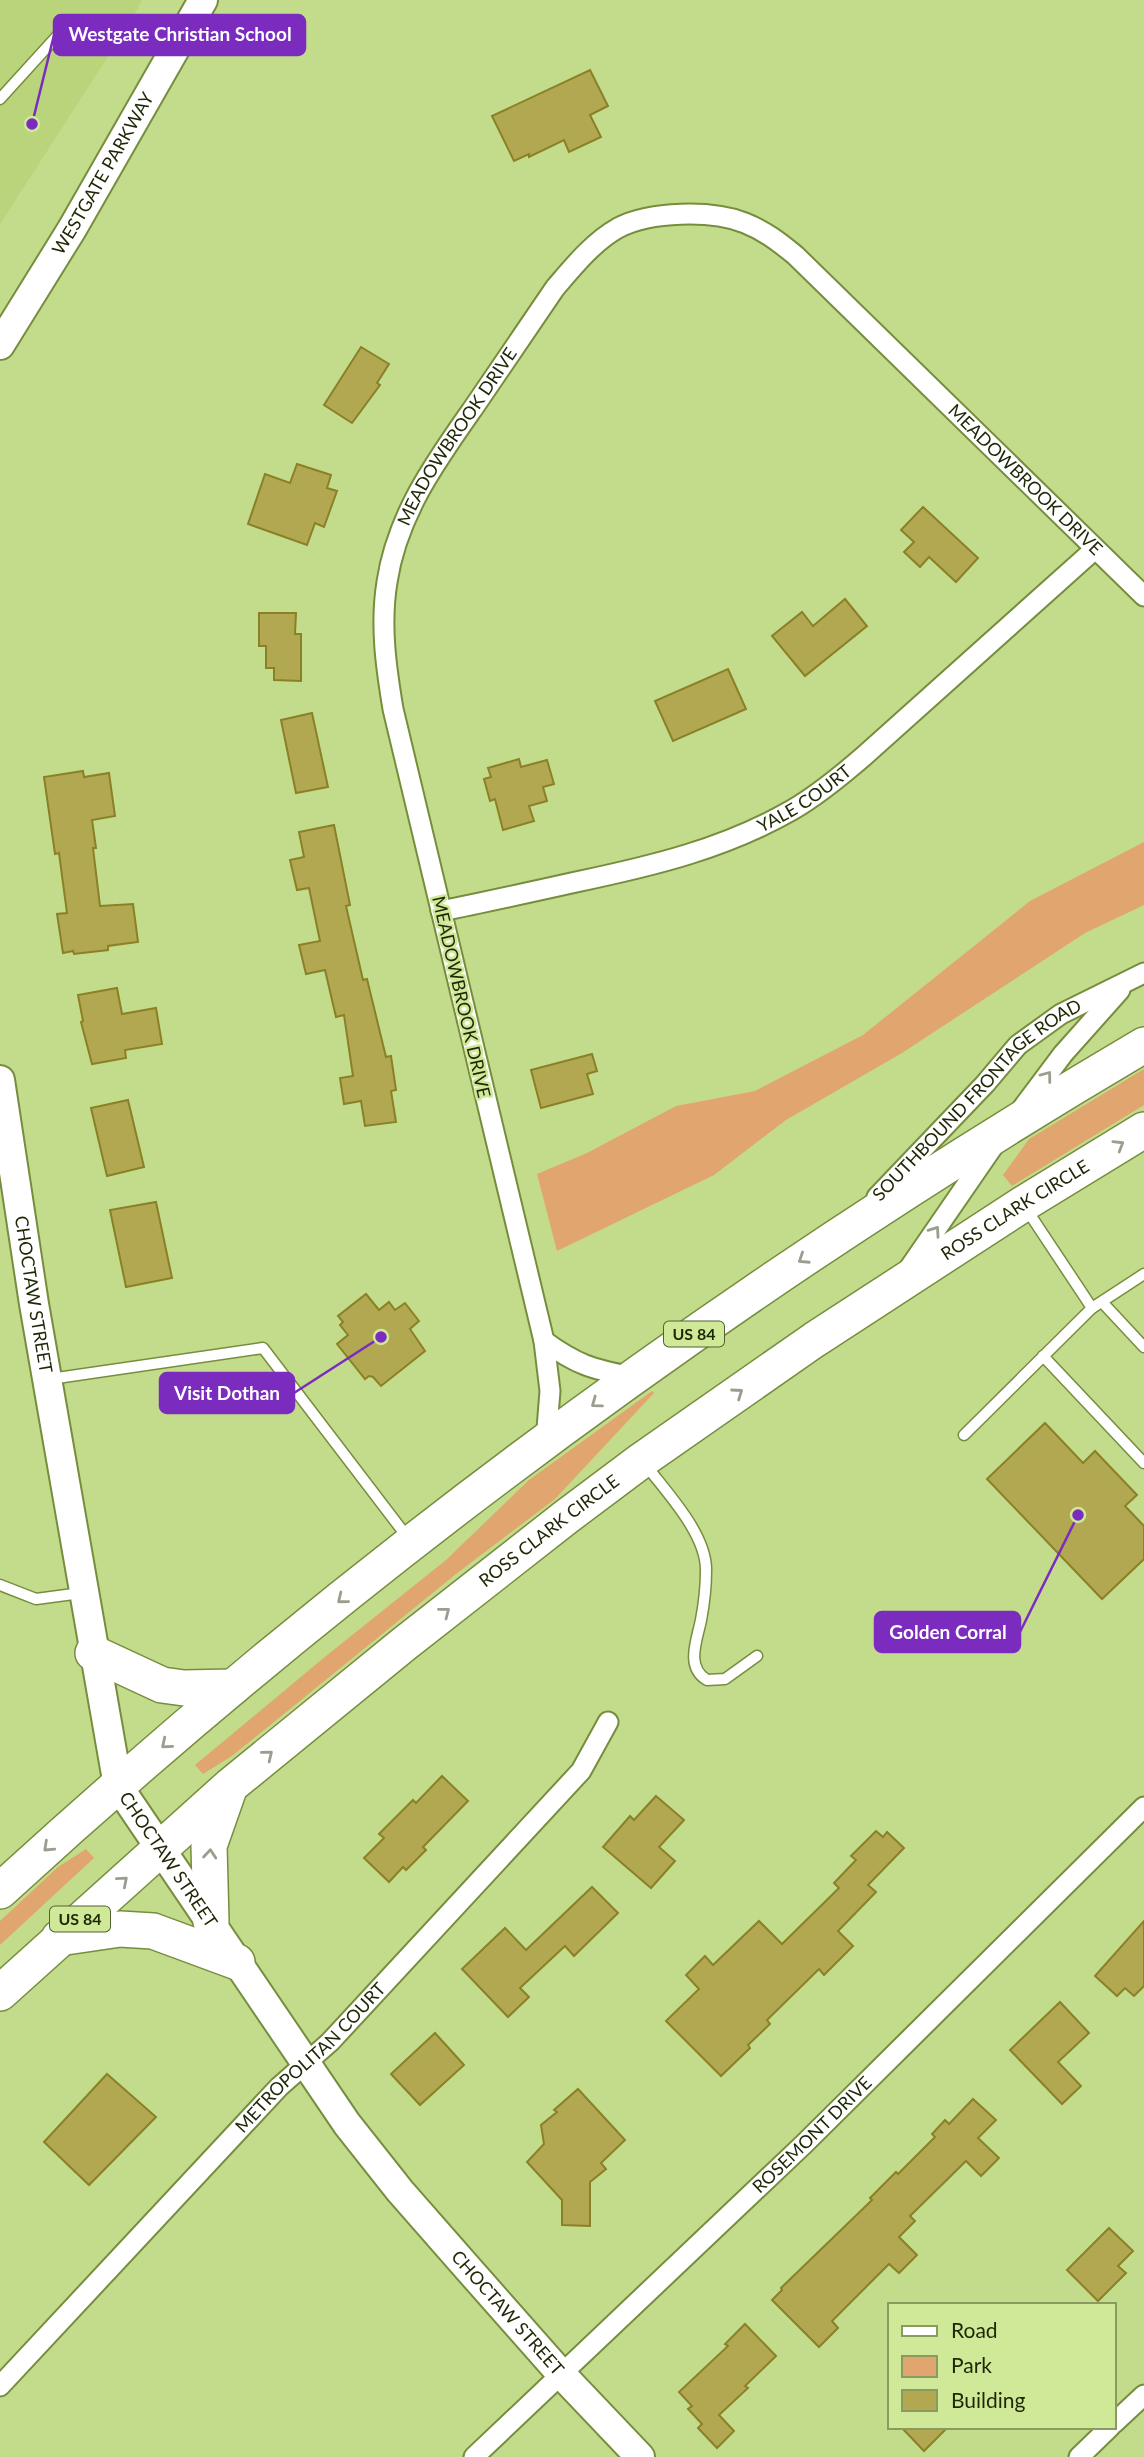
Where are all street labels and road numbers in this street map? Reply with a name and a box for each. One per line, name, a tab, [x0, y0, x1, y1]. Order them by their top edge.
street label: WESTGATE PARKWAY	[47, 87, 158, 258]
street label: MEADOWBROOK DRIVE	[392, 343, 521, 529]
street label: MEADOWBROOK DRIVE	[944, 399, 1107, 559]
street label: YALE COURT	[754, 759, 855, 836]
street label: MEADOWBROOK DRIVE	[428, 894, 496, 1100]
street label: SOUTHBOUND FRONTAGE ROAD	[867, 994, 1084, 1205]
street label: ROSS CLARK CIRCLE	[936, 1154, 1093, 1264]
street label: CHOCTAW STREET	[11, 1214, 58, 1375]
road number: US 84	[664, 1322, 724, 1346]
street label: ROSS CLARK CIRCLE	[474, 1469, 623, 1591]
street label: CHOCTAW STREET	[115, 1787, 223, 1932]
road number: US 84	[50, 1907, 110, 1932]
street label: METROPOLITAN COURT	[230, 1977, 390, 2137]
street label: ROSEMONT DRIVE	[747, 2071, 876, 2197]
street label: CHOCTAW STREET	[447, 2245, 569, 2380]

